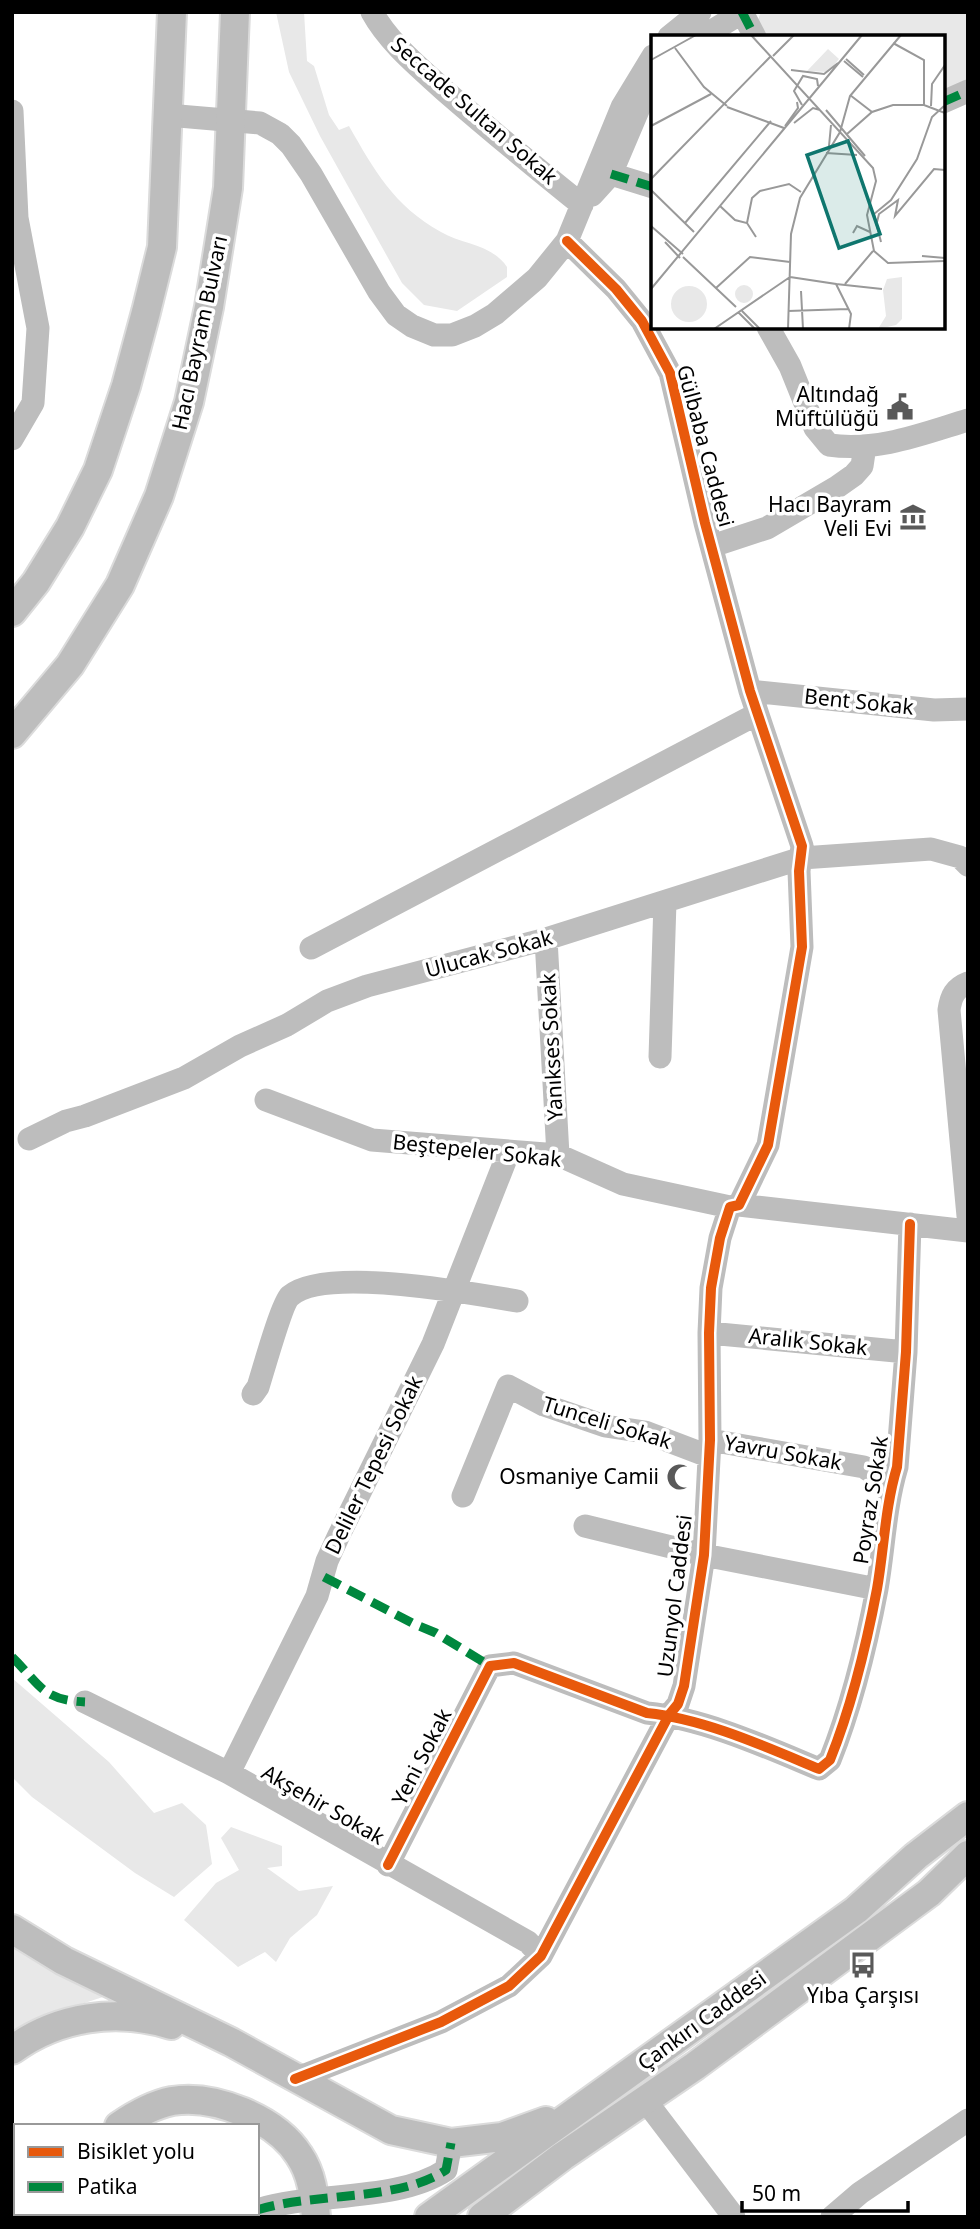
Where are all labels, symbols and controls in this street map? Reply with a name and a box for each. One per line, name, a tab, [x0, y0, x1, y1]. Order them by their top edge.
street label: Seccade Sultan Sokak	[386, 30, 564, 191]
inset map	[651, 35, 945, 329]
street label: Hacı Bayram Bulvarı	[165, 233, 233, 433]
street label: Gülbaba Caddesi	[671, 362, 741, 530]
place label: Altındağ Müftülüğü	[775, 380, 879, 432]
public building icon: Altındağ Müftülüğü	[885, 392, 915, 422]
place label: Hacı Bayram Veli Evi	[768, 490, 892, 542]
museum icon: Hacı Bayram Veli Evi	[898, 502, 928, 532]
street label: Bent Sokak	[803, 681, 916, 721]
street label: Ulucak Sokak	[422, 922, 556, 983]
street label: Yanıkses Sokak	[533, 972, 569, 1122]
street label: Beştepeler Sokak	[391, 1127, 564, 1173]
street label: Aralık Sokak	[747, 1321, 870, 1361]
street label: Deliler Tepesi Sokak	[318, 1370, 429, 1559]
street label: Tunceli Sokak	[539, 1389, 676, 1455]
street label: Yavru Sokak	[722, 1428, 845, 1476]
street label: Poyraz Sokak	[846, 1433, 894, 1566]
place label: Osmaniye Camii	[499, 1462, 659, 1490]
mosque icon: Osmaniye Camii	[665, 1462, 695, 1492]
street label: Uzunyol Caddesi	[650, 1513, 698, 1679]
street label: Yeni Sokak	[385, 1703, 458, 1810]
street label: Akşehir Sokak	[257, 1758, 391, 1851]
bus stop icon: Yıba Çarşısı	[848, 1950, 878, 1980]
street label: Çankırı Caddesi	[632, 1964, 771, 2076]
place label: Yıba Çarşısı	[807, 1981, 919, 2009]
legend	[14, 2124, 259, 2215]
text: Bisiklet yolu	[77, 2137, 195, 2165]
scale bar	[742, 2170, 908, 2214]
text: Patika	[77, 2172, 137, 2200]
text: 50 m	[752, 2179, 801, 2207]

